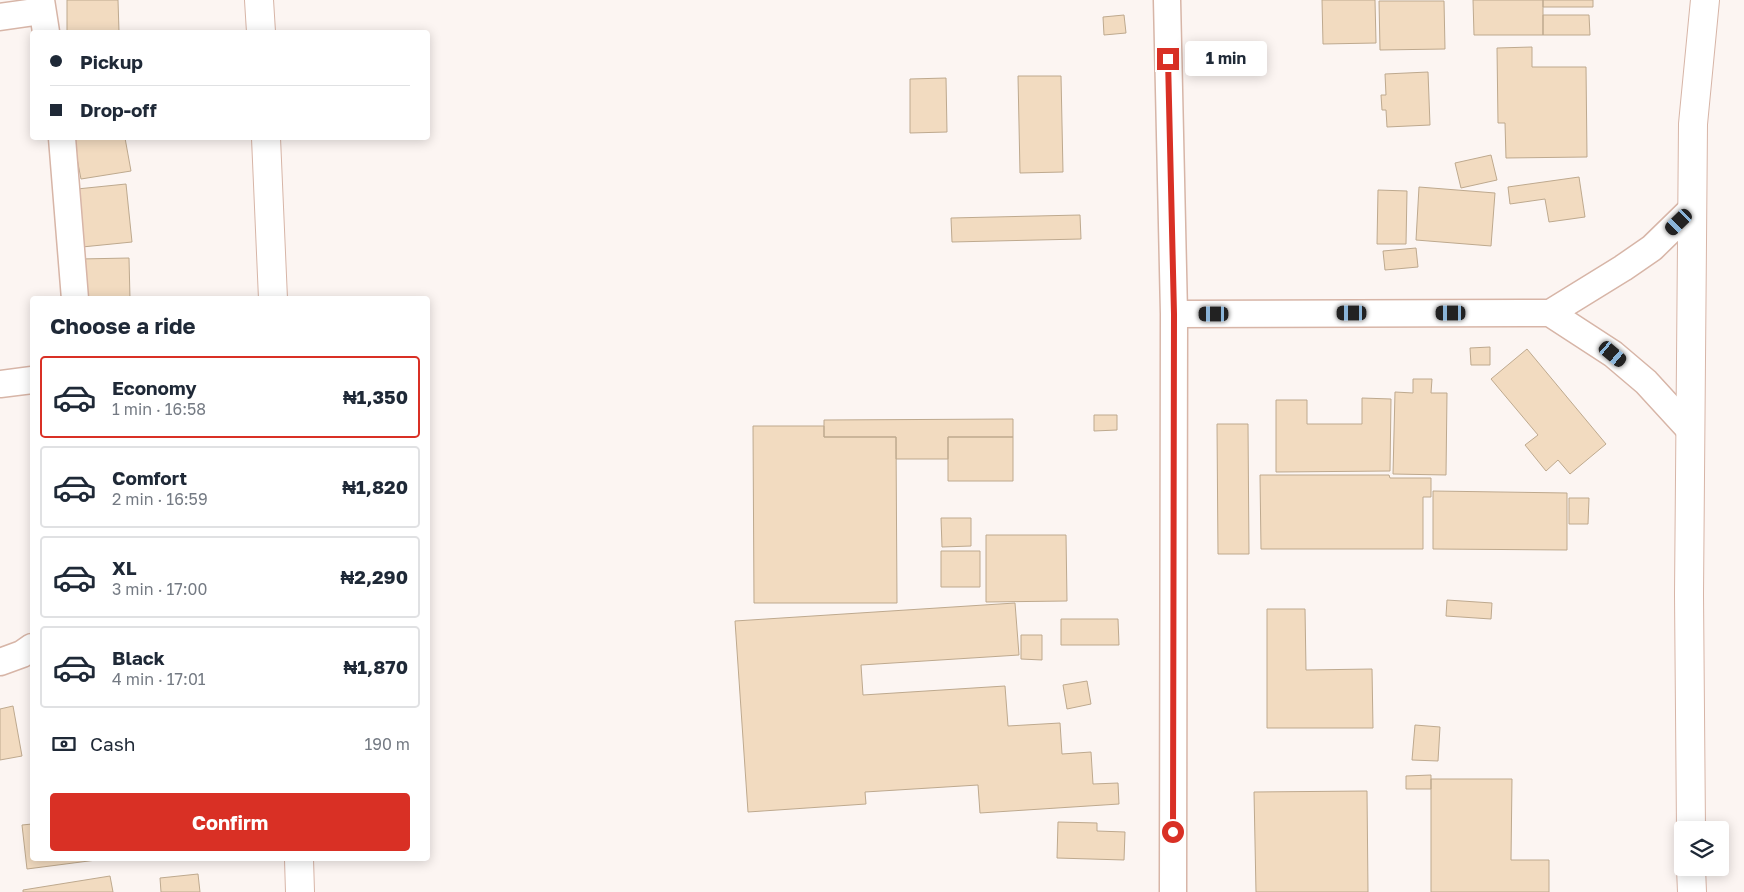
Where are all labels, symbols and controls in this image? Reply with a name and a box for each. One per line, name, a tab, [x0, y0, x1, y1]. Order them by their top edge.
callout: 1 min	[1186, 42, 1268, 76]
route end	[1157, 48, 1179, 70]
text: 1 min	[1206, 48, 1246, 68]
text: Pickup	[80, 50, 143, 73]
text: Drop-off	[80, 98, 157, 121]
car	[1663, 206, 1695, 238]
car	[1337, 306, 1367, 321]
car	[1436, 306, 1466, 321]
car	[1199, 307, 1229, 322]
text: Choose a ride	[50, 312, 196, 339]
car	[1596, 339, 1629, 369]
icon: car	[52, 375, 97, 420]
text: Economy	[112, 376, 197, 399]
text: ₦1,350	[343, 385, 408, 408]
text: 1 min · 16:58	[112, 399, 206, 419]
icon: car	[52, 465, 97, 510]
text: Comfort	[112, 466, 187, 489]
text: ₦1,820	[342, 475, 408, 498]
text: 2 min · 16:59	[112, 489, 208, 509]
icon: car	[52, 555, 97, 600]
text: XL	[112, 556, 137, 579]
text: ₦2,290	[341, 565, 408, 588]
text: 3 min · 17:00	[112, 579, 207, 599]
icon: car	[52, 645, 97, 690]
text: Black	[112, 646, 165, 669]
text: ₦1,870	[344, 655, 408, 678]
text: 4 min · 17:01	[112, 669, 206, 689]
icon: cash	[50, 730, 78, 758]
text: Cash	[90, 732, 135, 755]
text: 190 m	[364, 734, 410, 754]
button: Confirm	[50, 793, 410, 851]
route start	[1162, 821, 1184, 843]
map controls	[1674, 821, 1729, 876]
button: layers	[1674, 821, 1729, 876]

